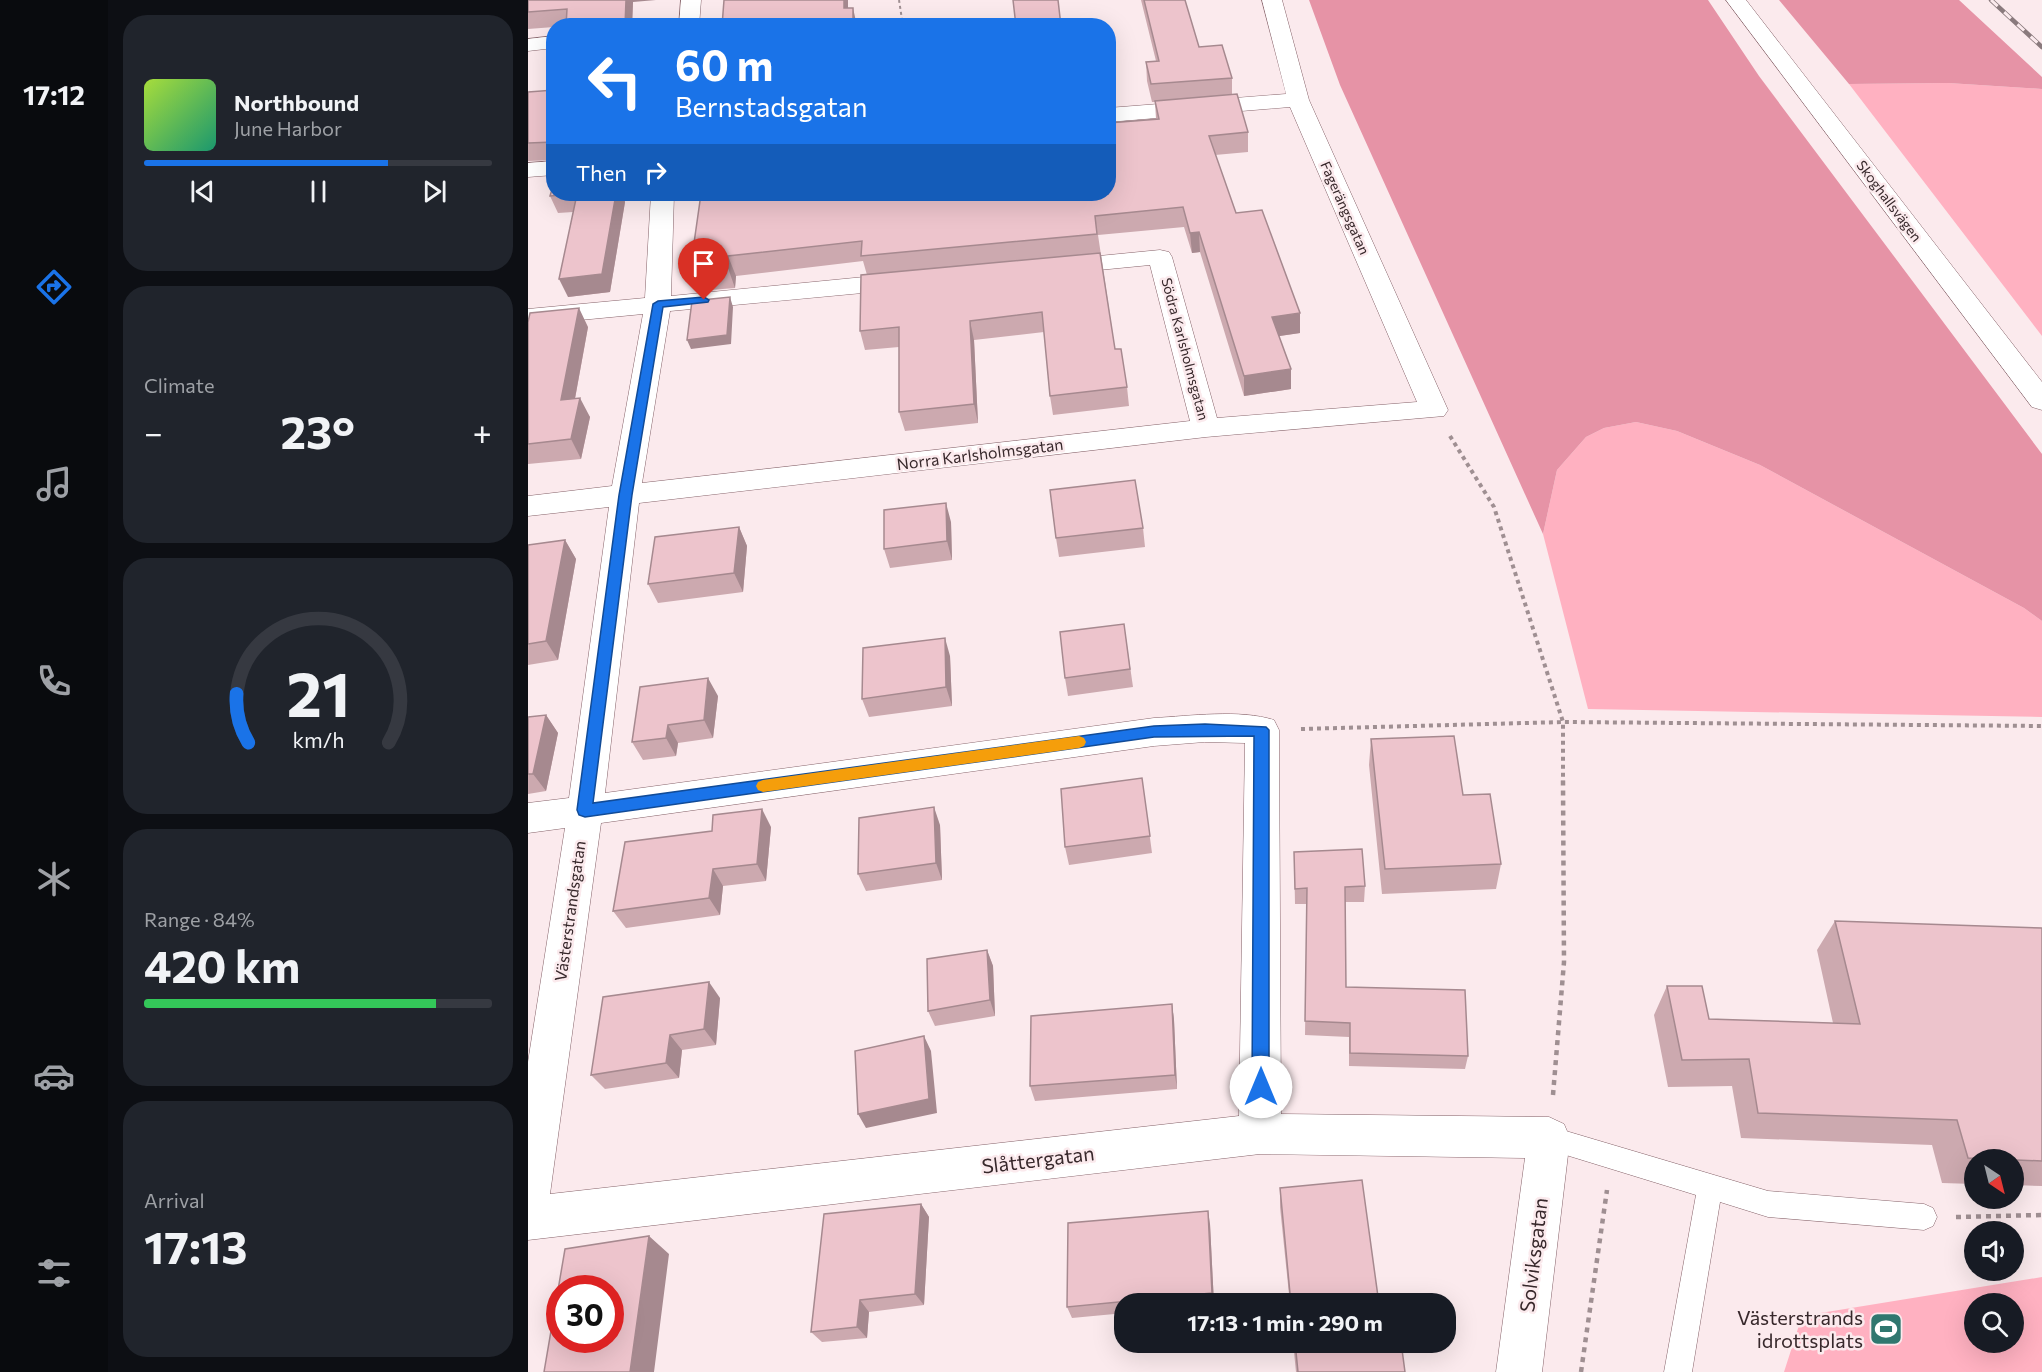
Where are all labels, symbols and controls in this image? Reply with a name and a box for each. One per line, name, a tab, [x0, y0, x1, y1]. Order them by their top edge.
text: 60 m	[675, 38, 774, 90]
icon: left	[576, 42, 654, 120]
text: 17:12	[23, 78, 85, 111]
text: Northbound	[234, 89, 359, 116]
text: Bernstadsgatan	[675, 90, 867, 123]
text: June Harbor	[234, 116, 342, 140]
icon: right	[639, 156, 672, 189]
street label: Skoghallsvägen	[1853, 157, 1925, 245]
street label: Fagerängsgatan	[1317, 158, 1374, 257]
text: Then	[576, 159, 627, 186]
icon: previous	[186, 175, 219, 208]
icon: pause	[302, 175, 335, 208]
icon: next	[418, 175, 451, 208]
pin	[678, 238, 729, 300]
icon: arrive	[687, 247, 720, 280]
icon: directions	[33, 266, 75, 308]
street label: Södra Karlsholmsgatan	[1158, 276, 1213, 422]
text: Climate	[144, 373, 214, 397]
text: 23°	[281, 403, 355, 458]
text: −	[144, 411, 163, 452]
text: +	[473, 411, 492, 452]
street label: Norra Karlsholmsgatan	[896, 434, 1064, 473]
icon: music	[33, 463, 75, 505]
text: 21	[286, 654, 350, 730]
icon: phone	[33, 660, 75, 702]
text: km/h	[292, 726, 344, 752]
street label: Västerstrandsgatan	[550, 839, 589, 982]
icon: climate	[33, 858, 75, 900]
text: Range · 84%	[144, 907, 255, 931]
text: 420 km	[144, 937, 300, 992]
icon: car	[33, 1055, 75, 1097]
position arrow	[1229, 1055, 1293, 1119]
street label: Slåttergatan	[980, 1140, 1096, 1178]
north arrow	[1964, 1149, 2024, 1209]
map controls	[1964, 1149, 2024, 1353]
text: Arrival	[144, 1188, 205, 1212]
street label: Solviksgatan	[1514, 1196, 1552, 1314]
text: 17:13	[144, 1218, 248, 1273]
button: sound	[1964, 1221, 2024, 1281]
icon: filters	[33, 1252, 75, 1294]
speed limit sign: 30	[546, 1275, 624, 1353]
button: search	[1964, 1293, 2024, 1353]
place label: Västerstrands idrottsplats	[1737, 1305, 1863, 1352]
text: 17:13 · 1 min · 290 m	[1187, 1309, 1383, 1336]
sports icon: Västerstrands idrottsplats	[1868, 1311, 1904, 1347]

